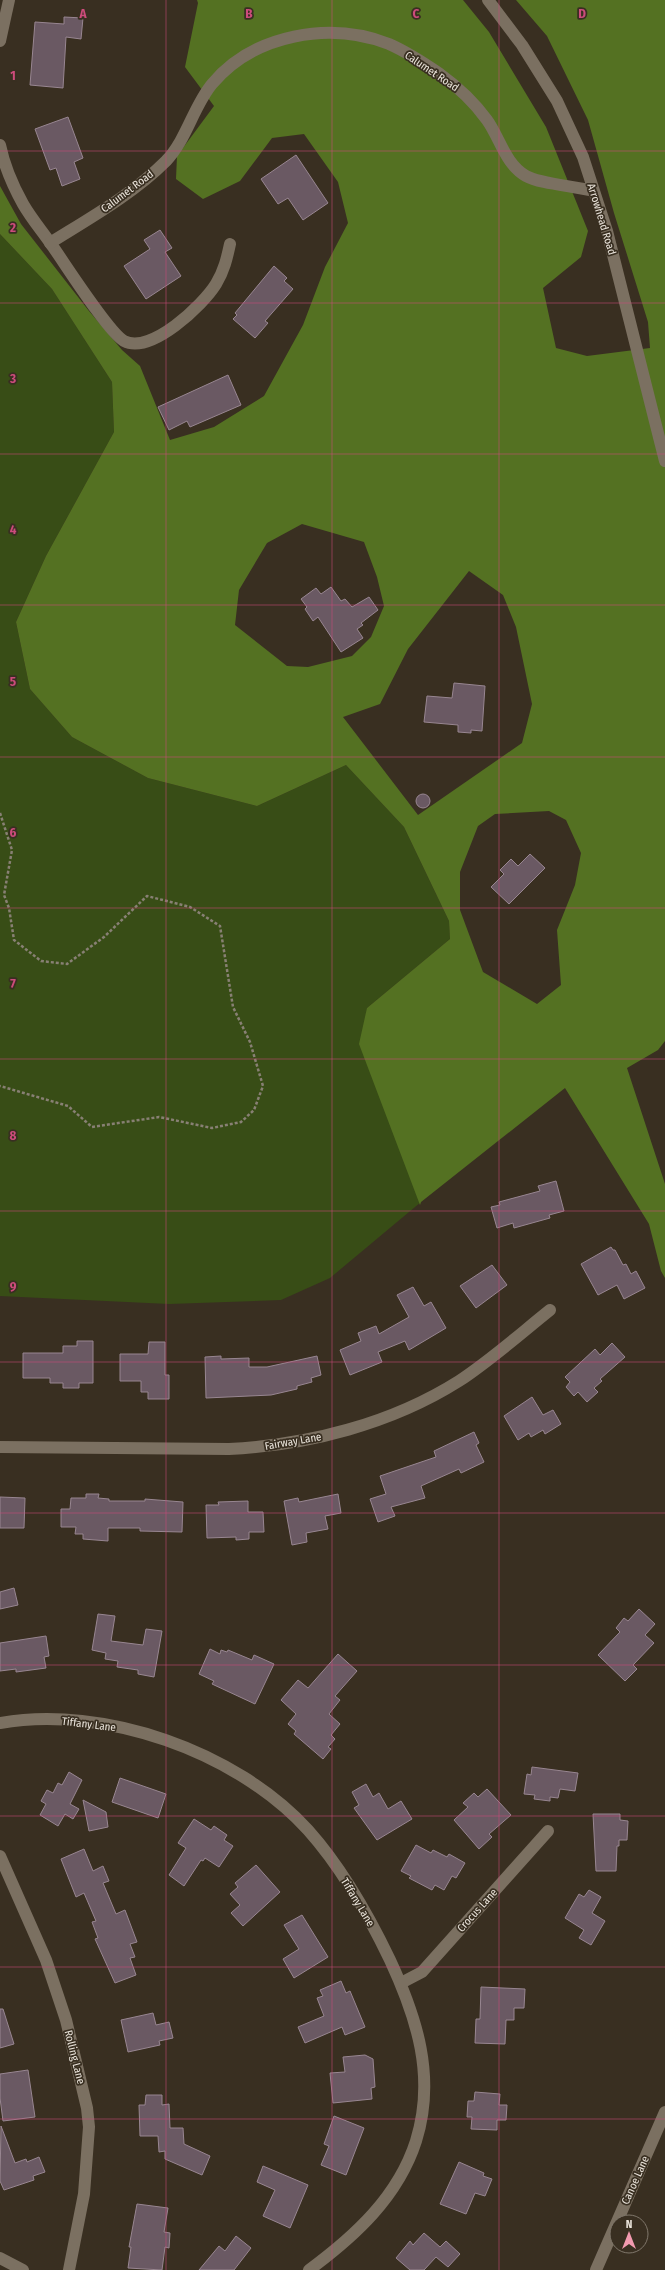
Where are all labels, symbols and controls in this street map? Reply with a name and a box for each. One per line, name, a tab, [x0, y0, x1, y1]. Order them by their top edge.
text: A	[78, 6, 87, 21]
text: B	[245, 6, 253, 21]
text: C	[413, 6, 420, 21]
text: D	[578, 6, 586, 21]
street label: Calumet Road	[402, 49, 461, 94]
text: 1	[10, 68, 16, 83]
street label: Calumet Road	[99, 167, 156, 215]
street label: Arrowhead Road	[584, 182, 619, 256]
text: 2	[9, 220, 16, 235]
text: 3	[9, 371, 16, 386]
text: 4	[10, 522, 17, 537]
text: 5	[10, 674, 16, 689]
text: 6	[10, 825, 17, 840]
text: 7	[10, 976, 16, 991]
text: 8	[10, 1128, 17, 1143]
text: 9	[10, 1279, 17, 1294]
street label: Fairway Lane	[264, 1430, 322, 1453]
street label: Tiffany Lane	[61, 1715, 117, 1734]
street label: Tiffany Lane	[338, 1876, 377, 1929]
street label: Crocus Lane	[455, 1886, 500, 1935]
street label: Rolling Lane	[62, 2029, 87, 2085]
street label: Canoe Lane	[619, 2154, 652, 2207]
north arrow	[609, 2214, 649, 2254]
text: N	[626, 2218, 632, 2231]

